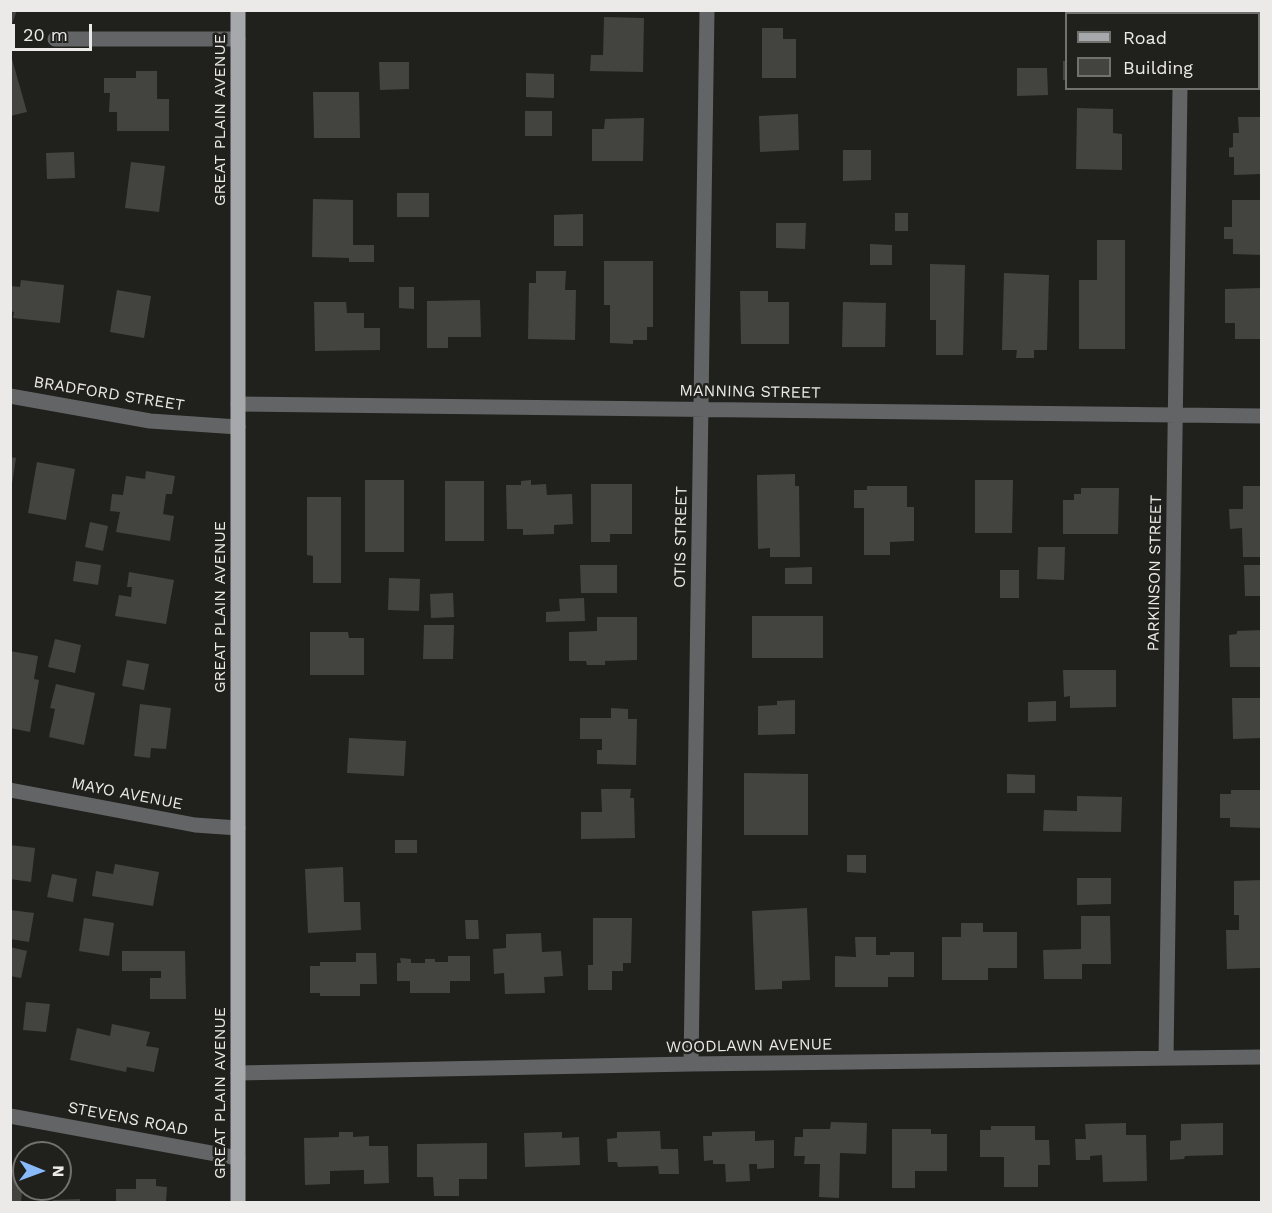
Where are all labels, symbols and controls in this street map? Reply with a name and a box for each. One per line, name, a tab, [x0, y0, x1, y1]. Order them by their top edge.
scale bar	[15, 12, 94, 50]
legend	[1065, 12, 1260, 90]
text: 20 m	[23, 24, 68, 45]
text: Road	[1123, 27, 1167, 48]
street label: GREAT PLAIN AVENUE	[210, 34, 230, 206]
text: Building	[1123, 57, 1193, 78]
street label: BRADFORD STREET	[32, 373, 186, 415]
street label: MANNING STREET	[679, 381, 821, 403]
street label: OTIS STREET	[671, 486, 691, 588]
street label: PARKINSON STREET	[1144, 494, 1166, 652]
street label: GREAT PLAIN AVENUE	[210, 521, 230, 693]
street label: MAYO AVENUE	[70, 774, 184, 814]
street label: GREAT PLAIN AVENUE	[210, 1007, 230, 1179]
street label: WOODLAWN AVENUE	[666, 1035, 832, 1057]
street label: STEVENS ROAD	[66, 1098, 190, 1140]
north arrow	[12, 1141, 72, 1201]
text: N	[49, 1165, 68, 1177]

